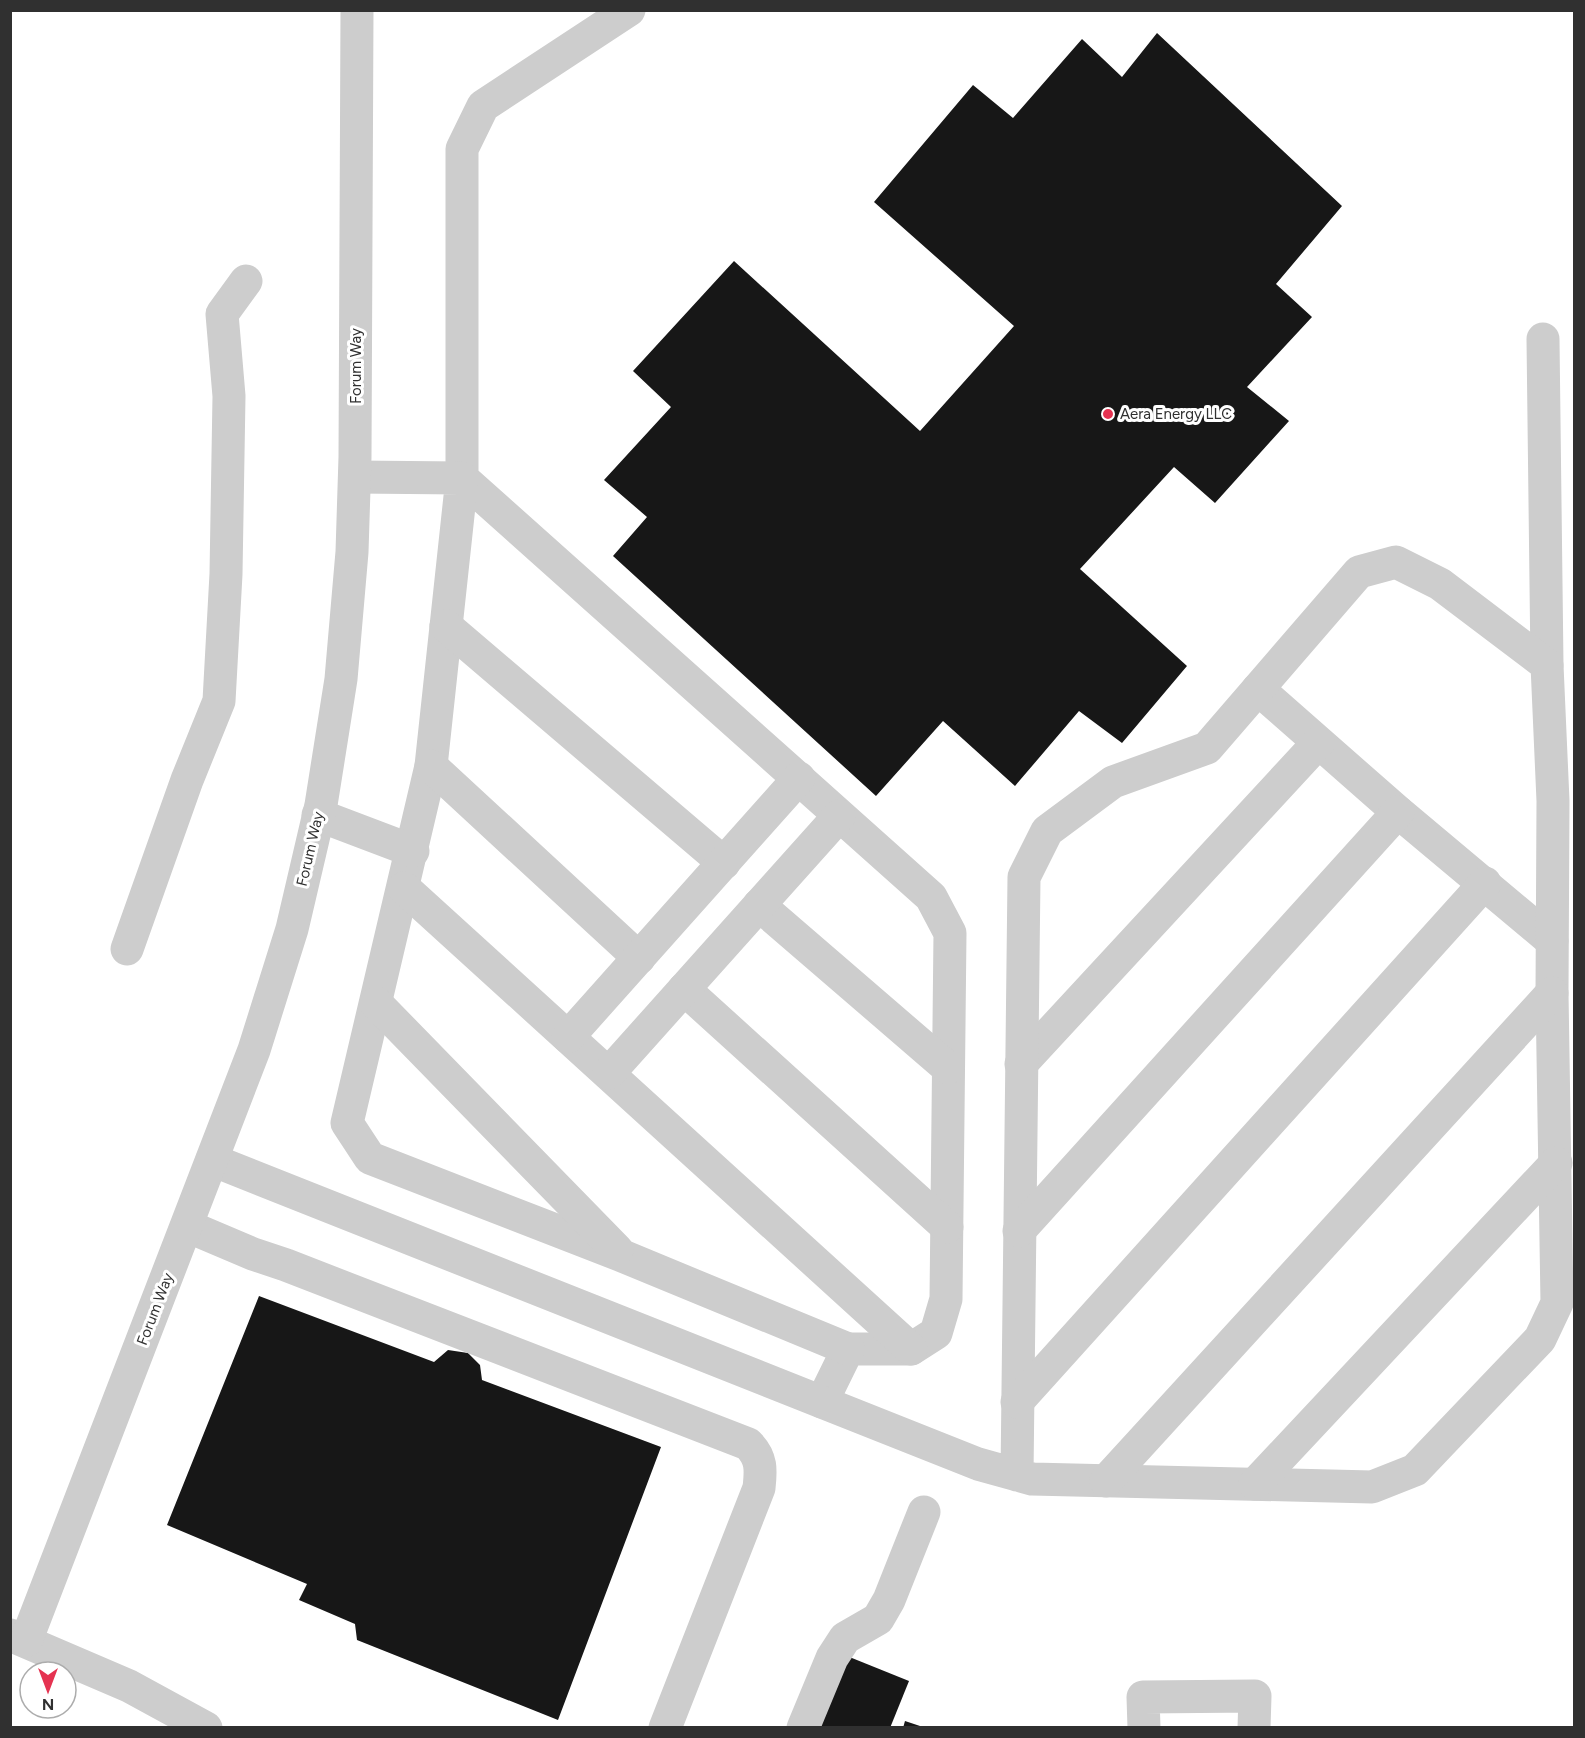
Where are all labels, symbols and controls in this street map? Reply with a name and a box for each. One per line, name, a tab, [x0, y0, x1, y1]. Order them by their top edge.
street label: Forum Way	[347, 328, 365, 404]
place label: Aera Energy LLC	[1120, 405, 1232, 423]
marker: Aera Energy LLC	[1101, 407, 1115, 421]
street label: Forum Way	[293, 810, 327, 888]
street label: Forum Way	[133, 1270, 177, 1348]
north arrow	[18, 1660, 78, 1720]
text: N	[42, 1695, 54, 1714]

